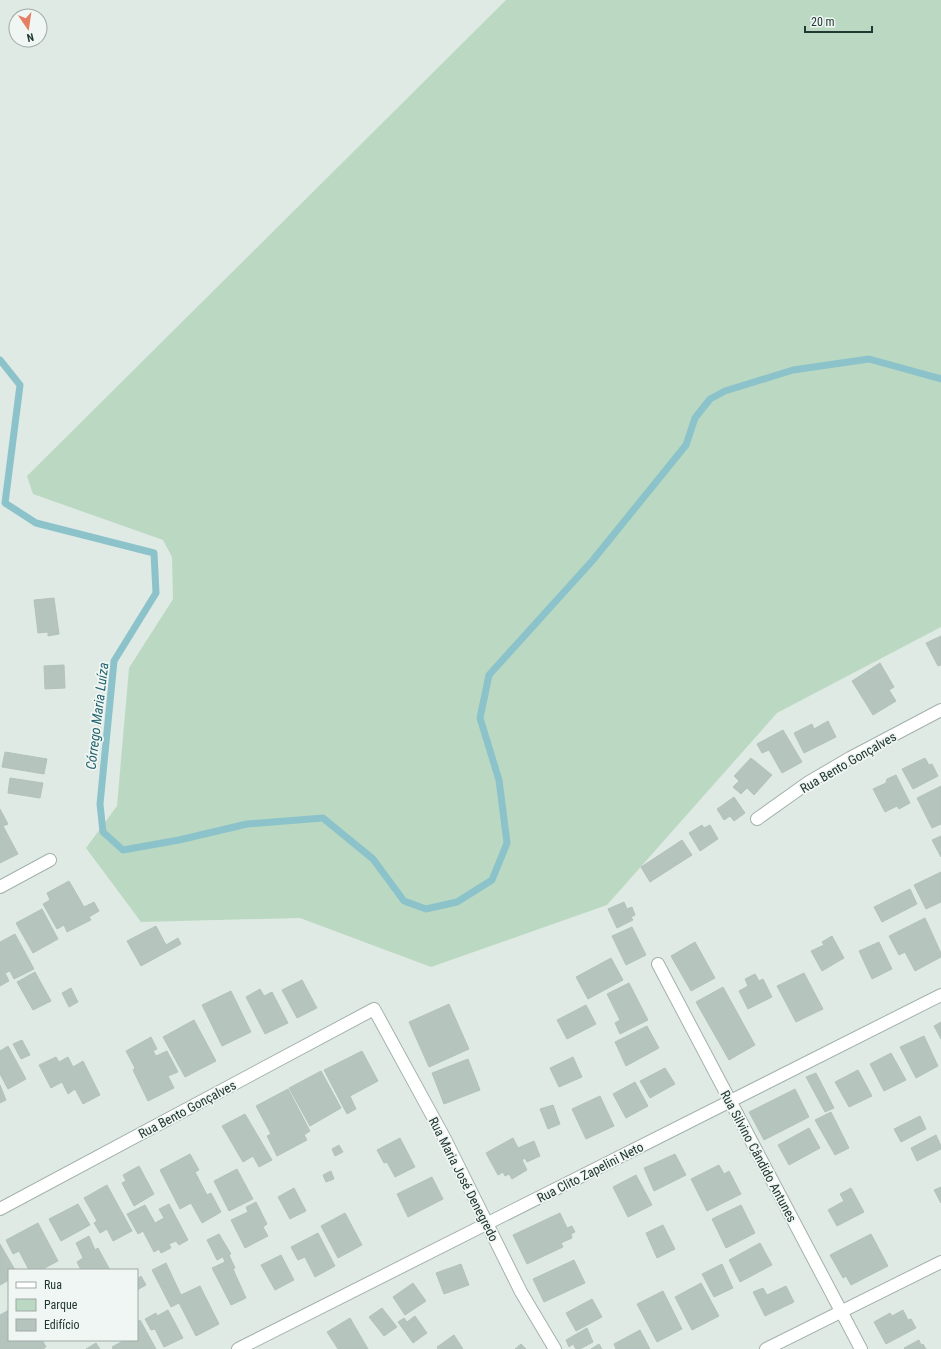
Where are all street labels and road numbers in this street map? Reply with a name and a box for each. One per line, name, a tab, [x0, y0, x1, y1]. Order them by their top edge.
street label: Rua Bento Gonçalves	[798, 729, 899, 796]
street label: Rua Bento Gonçalves	[136, 1077, 239, 1141]
street label: Rua Silvino Cândido Antunes	[717, 1088, 800, 1225]
street label: Rua Maria José Denegredo	[426, 1115, 501, 1244]
street label: Rua Clito Zapelini Neto	[535, 1139, 646, 1206]

